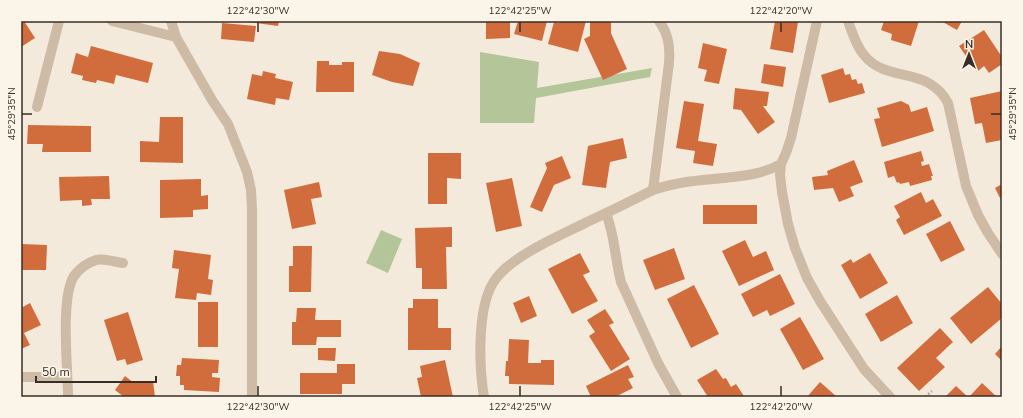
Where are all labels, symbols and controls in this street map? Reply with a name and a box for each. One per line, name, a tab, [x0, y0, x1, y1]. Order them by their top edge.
text: 122°42'30"W	[227, 4, 289, 18]
text: 122°42'25"W	[489, 4, 551, 18]
text: 122°42'20"W	[750, 4, 812, 18]
north arrow	[949, 34, 989, 74]
text: N	[965, 37, 973, 52]
text: 45°29'35"N	[5, 87, 19, 141]
text: 45°29'35"N	[1006, 87, 1020, 141]
scale bar	[36, 358, 156, 384]
text: 50 m	[42, 364, 70, 380]
text: 122°42'30"W	[227, 400, 289, 414]
text: 122°42'25"W	[489, 400, 551, 414]
text: 122°42'20"W	[750, 400, 812, 414]

